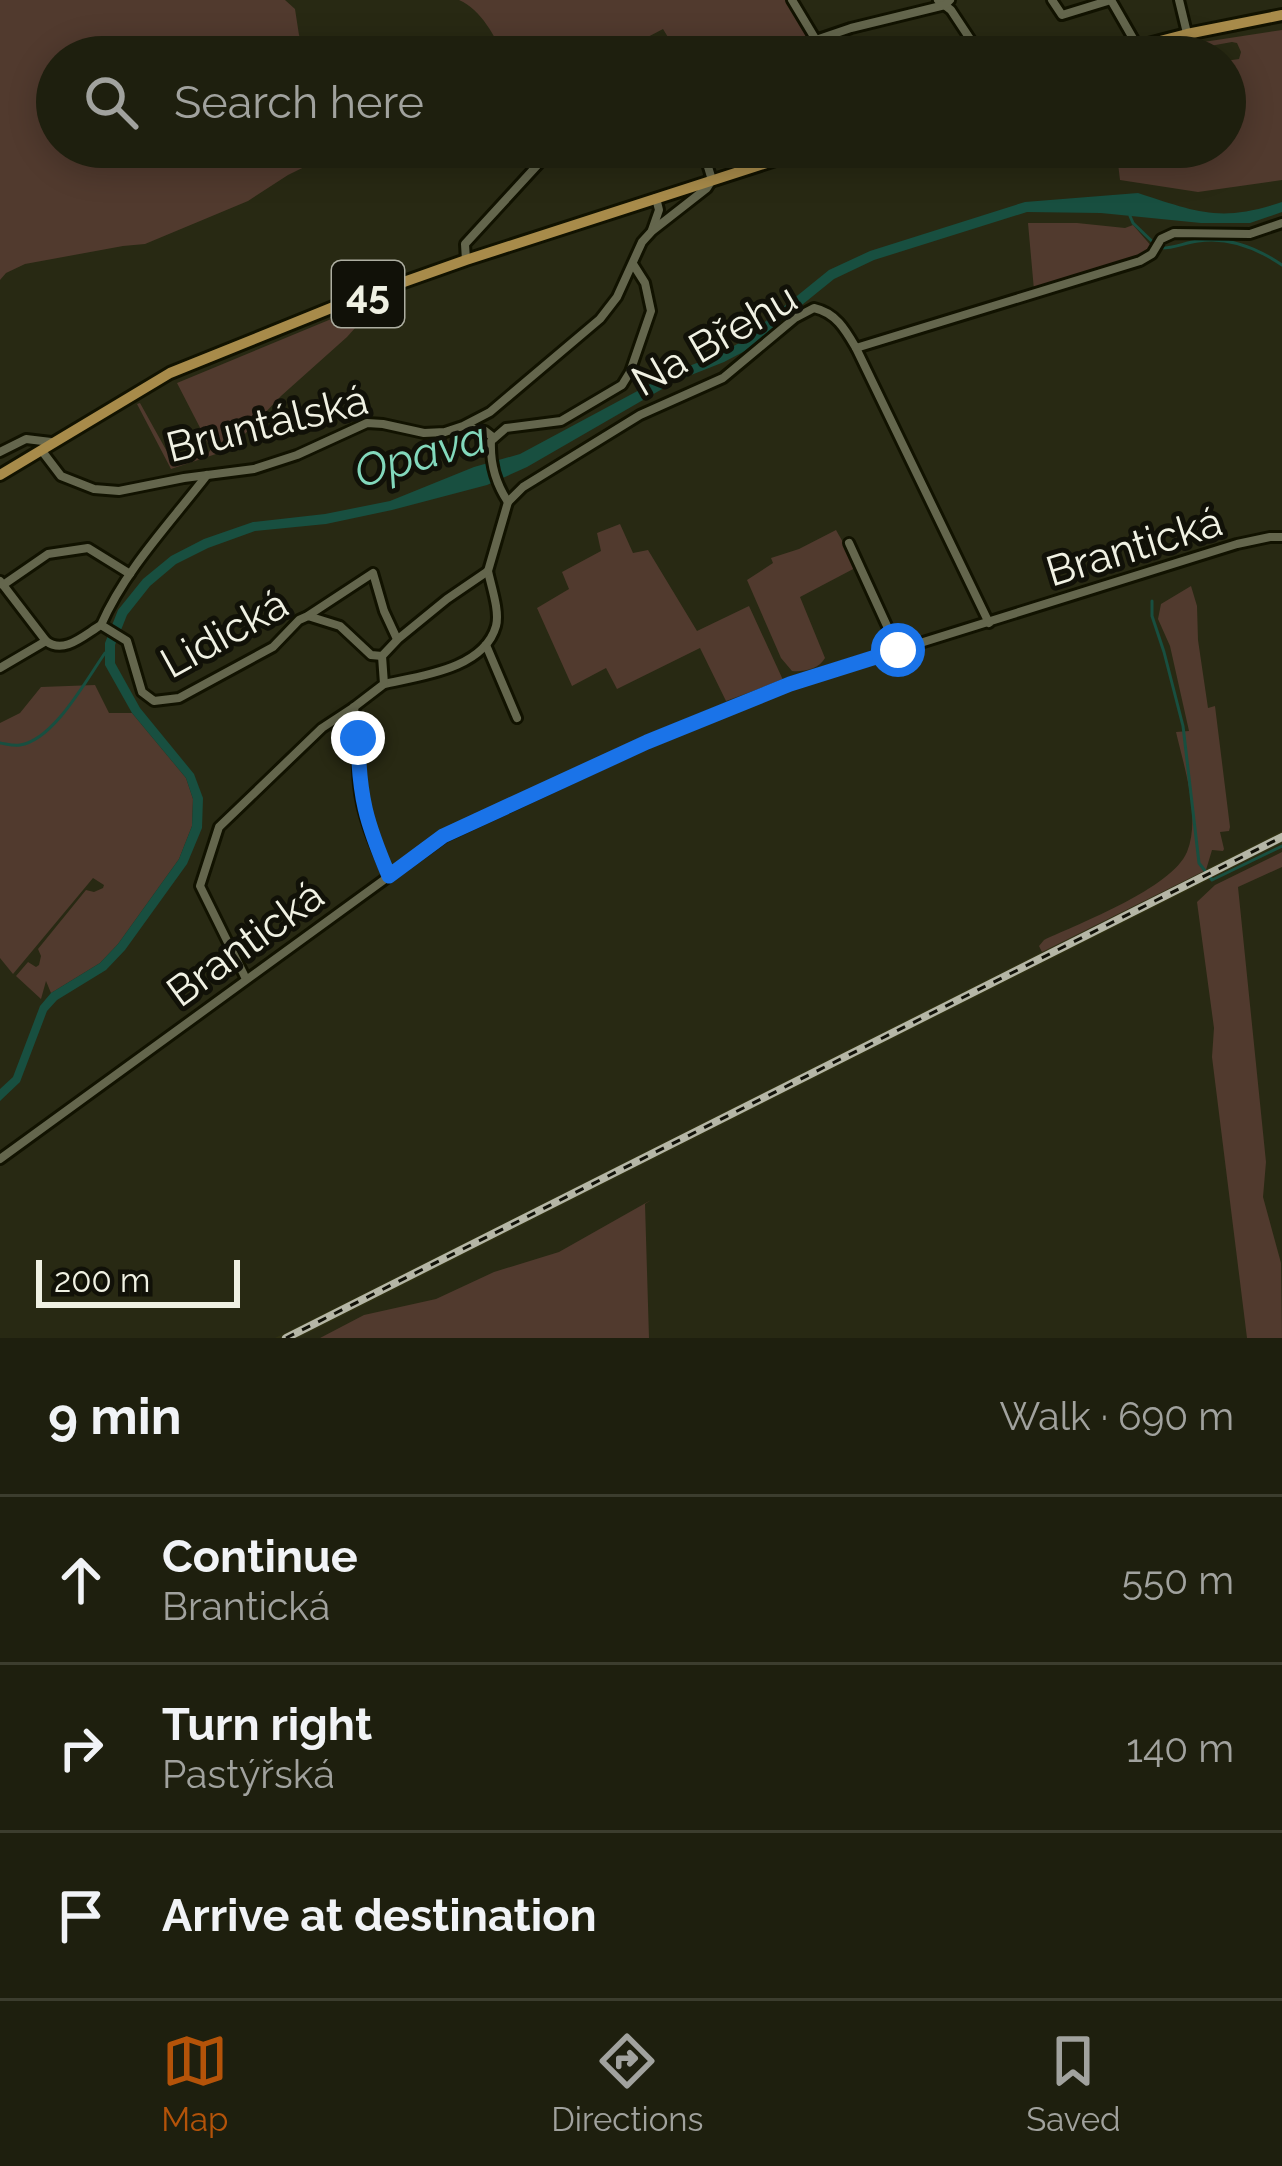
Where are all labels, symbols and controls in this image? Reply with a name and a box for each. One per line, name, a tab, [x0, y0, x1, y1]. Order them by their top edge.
search box	[36, 36, 1246, 168]
icon: search	[78, 69, 144, 135]
text: Search here	[174, 76, 424, 129]
road number: 45	[332, 261, 404, 327]
street label: Na Břehu	[623, 273, 805, 406]
street label: Bruntálská	[161, 375, 373, 472]
water label: Opava	[348, 410, 492, 499]
street label: Brantická	[1040, 497, 1228, 596]
street label: Lidická	[152, 579, 296, 688]
route start	[871, 623, 925, 677]
route end	[331, 711, 385, 765]
street label: Brantická	[158, 870, 333, 1016]
scale bar	[36, 1254, 240, 1307]
text: 200 m	[54, 1261, 150, 1300]
text: 9 min	[48, 1386, 182, 1446]
text: Walk · 690 m	[999, 1393, 1234, 1439]
text: Continue	[162, 1530, 358, 1583]
icon: ahead	[48, 1547, 114, 1613]
text: 550 m	[1122, 1557, 1234, 1603]
text: Brantická	[162, 1583, 330, 1629]
text: Turn right	[162, 1698, 372, 1751]
icon: right	[48, 1715, 114, 1781]
text: 140 m	[1126, 1725, 1234, 1771]
text: Pastýřská	[162, 1751, 335, 1797]
icon: arrive	[48, 1883, 114, 1949]
text: Arrive at destination	[162, 1889, 597, 1942]
tab: Map	[161, 2028, 228, 2139]
tab: Directions	[551, 2028, 704, 2139]
tab: Saved	[1026, 2028, 1121, 2139]

